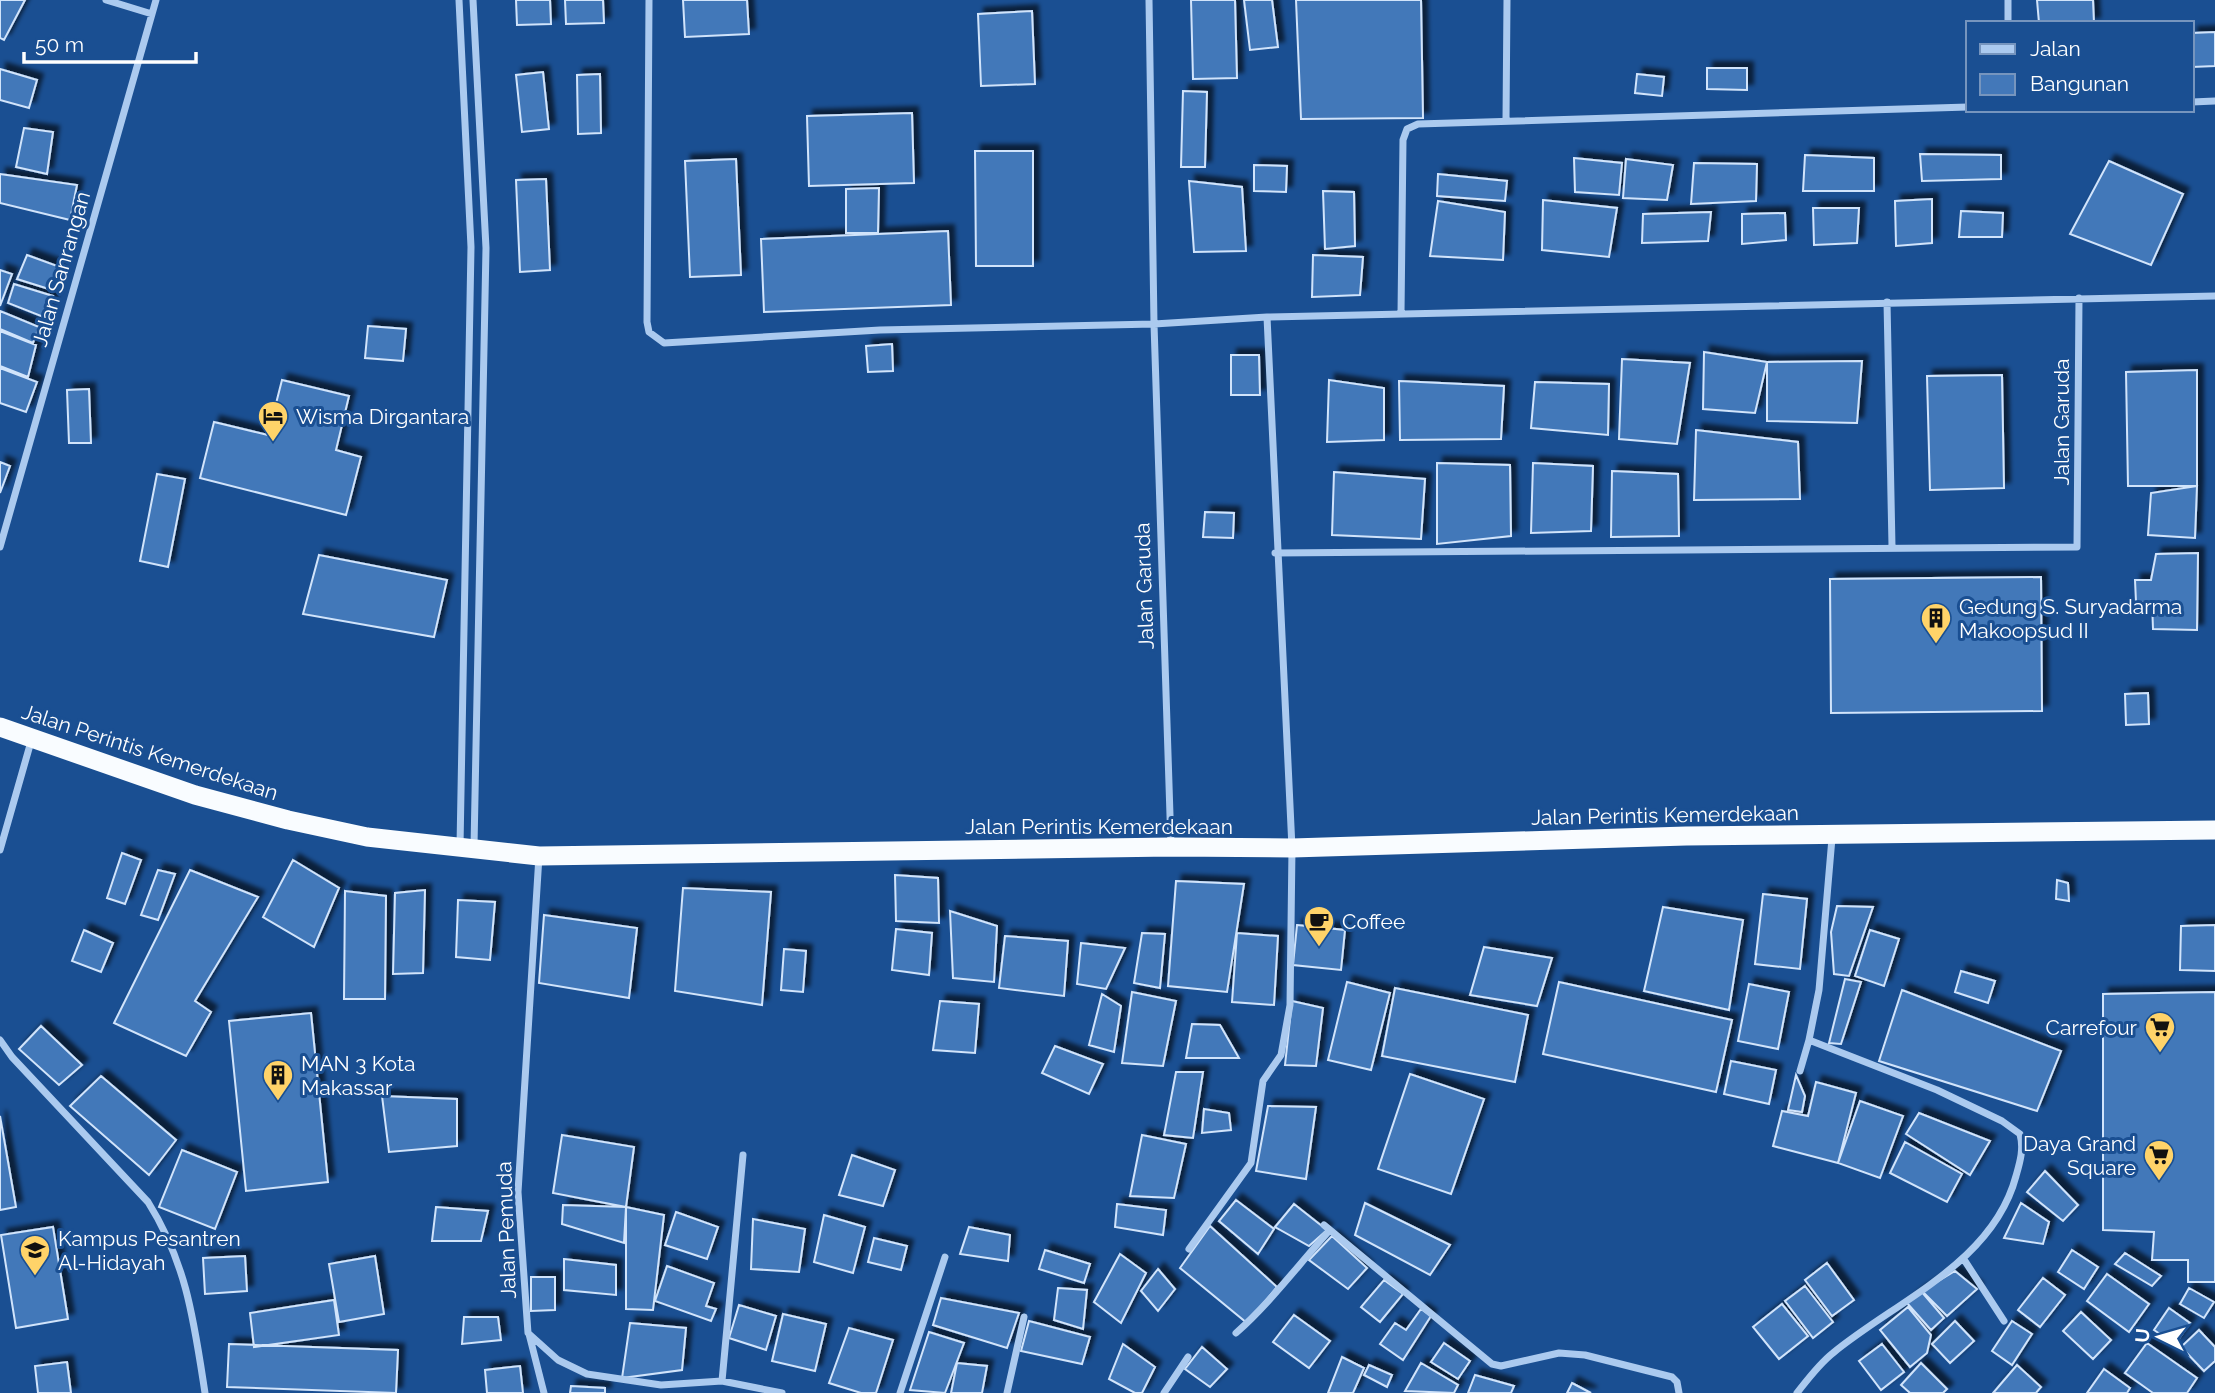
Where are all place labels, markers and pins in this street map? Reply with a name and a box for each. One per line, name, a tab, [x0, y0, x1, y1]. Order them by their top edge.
hotel icon: Wisma Dirgantara	[256, 399, 290, 443]
place label: Wisma Dirgantara	[296, 404, 469, 429]
place label: Gedung S. Suryadarma Makoopsud II	[1959, 594, 2182, 643]
building icon: Gedung S. Suryadarma Makoopsud II	[1919, 601, 1953, 645]
cafe icon: Coffee	[1302, 904, 1336, 948]
place label: Coffee	[1342, 909, 1405, 934]
supermarket icon: Carrefour	[2143, 1010, 2177, 1054]
place label: Carrefour	[2046, 1015, 2138, 1040]
place label: MAN 3 Kota Makassar	[301, 1051, 415, 1100]
building icon: MAN 3 Kota Makassar	[261, 1058, 295, 1102]
place label: Daya Grand Square	[2023, 1131, 2136, 1180]
supermarket icon: Daya Grand Square	[2142, 1138, 2176, 1182]
place label: Kampus Pesantren Al-Hidayah	[58, 1226, 241, 1275]
school or university icon: Kampus Pesantren Al-Hidayah	[18, 1233, 52, 1277]

